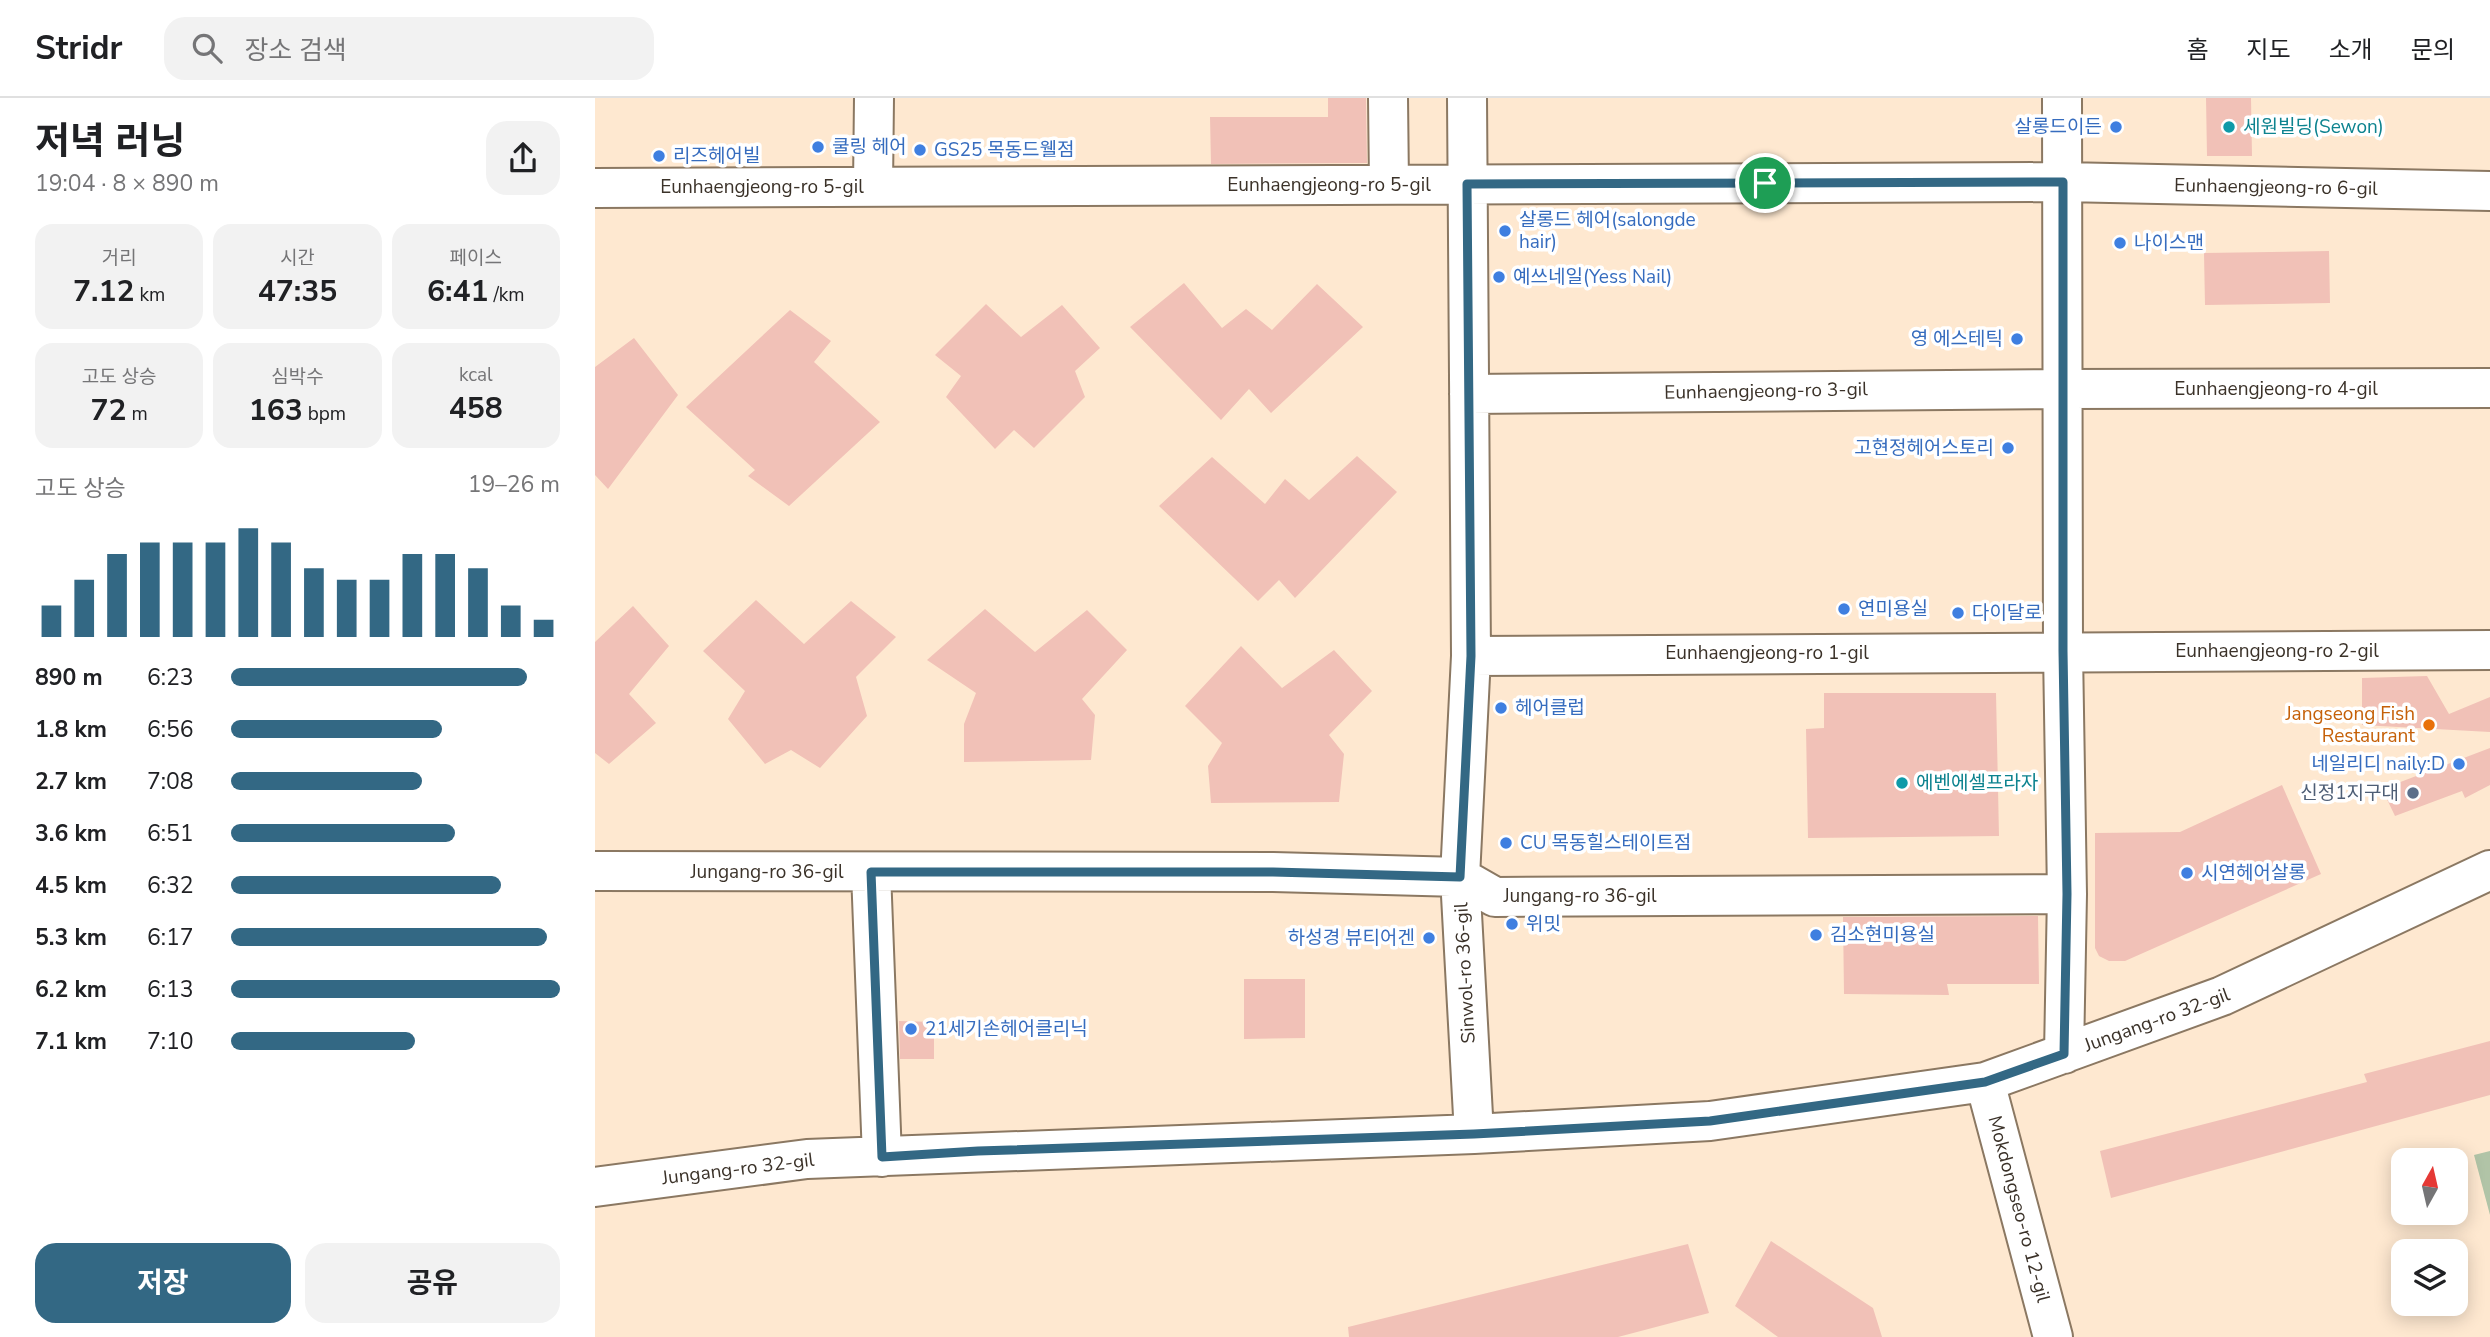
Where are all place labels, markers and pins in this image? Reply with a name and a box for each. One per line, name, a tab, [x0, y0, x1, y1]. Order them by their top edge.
place label: 살롱드이든	[2015, 114, 2102, 140]
place label: 세원빌딩(Sewon)	[2243, 114, 2384, 140]
marker: 살롱드이든	[2108, 119, 2124, 135]
marker: 세원빌딩(Sewon)	[2221, 119, 2237, 135]
place label: 쿨링 헤어	[832, 134, 907, 160]
place label: GS25 목동드웰점	[934, 137, 1075, 163]
marker: 쿨링 헤어	[810, 139, 826, 155]
marker: GS25 목동드웰점	[912, 142, 928, 158]
place label: 리즈헤어빌	[673, 143, 760, 169]
marker: 리즈헤어빌	[651, 148, 667, 164]
pin	[1735, 153, 1795, 213]
place label: 살롱드 헤어(salongde hair)	[1519, 207, 1696, 255]
marker: 살롱드 헤어(salongde hair)	[1497, 223, 1513, 239]
place label: 나이스맨	[2134, 230, 2204, 256]
marker: 나이스맨	[2112, 235, 2128, 251]
place label: 예쓰네일(Yess Nail)	[1513, 264, 1672, 290]
marker: 예쓰네일(Yess Nail)	[1491, 269, 1507, 285]
place label: 영 에스테틱	[1911, 326, 2003, 352]
marker: 영 에스테틱	[2009, 331, 2025, 347]
place label: 고현정헤어스토리	[1854, 435, 1994, 461]
marker: 고현정헤어스토리	[2000, 440, 2016, 456]
place label: 연미용실	[1858, 596, 1928, 622]
place label: 다이달로	[1972, 600, 2042, 626]
marker: 연미용실	[1836, 601, 1852, 617]
marker: 다이달로	[1950, 605, 1966, 621]
place label: 헤어클럽	[1515, 695, 1585, 721]
marker: 헤어클럽	[1493, 700, 1509, 716]
place label: Jangseong Fish Restaurant	[2284, 701, 2415, 749]
marker: Jangseong Fish Restaurant	[2421, 717, 2437, 733]
place label: 네일리디 naily:D	[2311, 751, 2445, 777]
marker: 네일리디 naily:D	[2451, 756, 2467, 772]
place label: 에벤에셀프라자	[1916, 770, 2038, 796]
marker: 에벤에셀프라자	[1894, 775, 1910, 791]
place label: 신정1지구대	[2300, 780, 2399, 806]
marker: 신정1지구대	[2405, 785, 2421, 801]
place label: CU 목동힐스테이트점	[1520, 830, 1691, 856]
marker: CU 목동힐스테이트점	[1498, 835, 1514, 851]
place label: 시연헤어살롱	[2201, 860, 2306, 886]
marker: 시연헤어살롱	[2179, 865, 2195, 881]
place label: 위밋	[1526, 911, 1561, 937]
marker: 위밋	[1504, 916, 1520, 932]
place label: 김소현미용실	[1830, 922, 1935, 948]
place label: 하성경 뷰티어겐	[1288, 925, 1415, 951]
marker: 김소현미용실	[1808, 927, 1824, 943]
marker: 하성경 뷰티어겐	[1421, 930, 1437, 946]
place label: 21세기손헤어클리닉	[925, 1016, 1088, 1042]
marker: 21세기손헤어클리닉	[903, 1021, 919, 1037]

